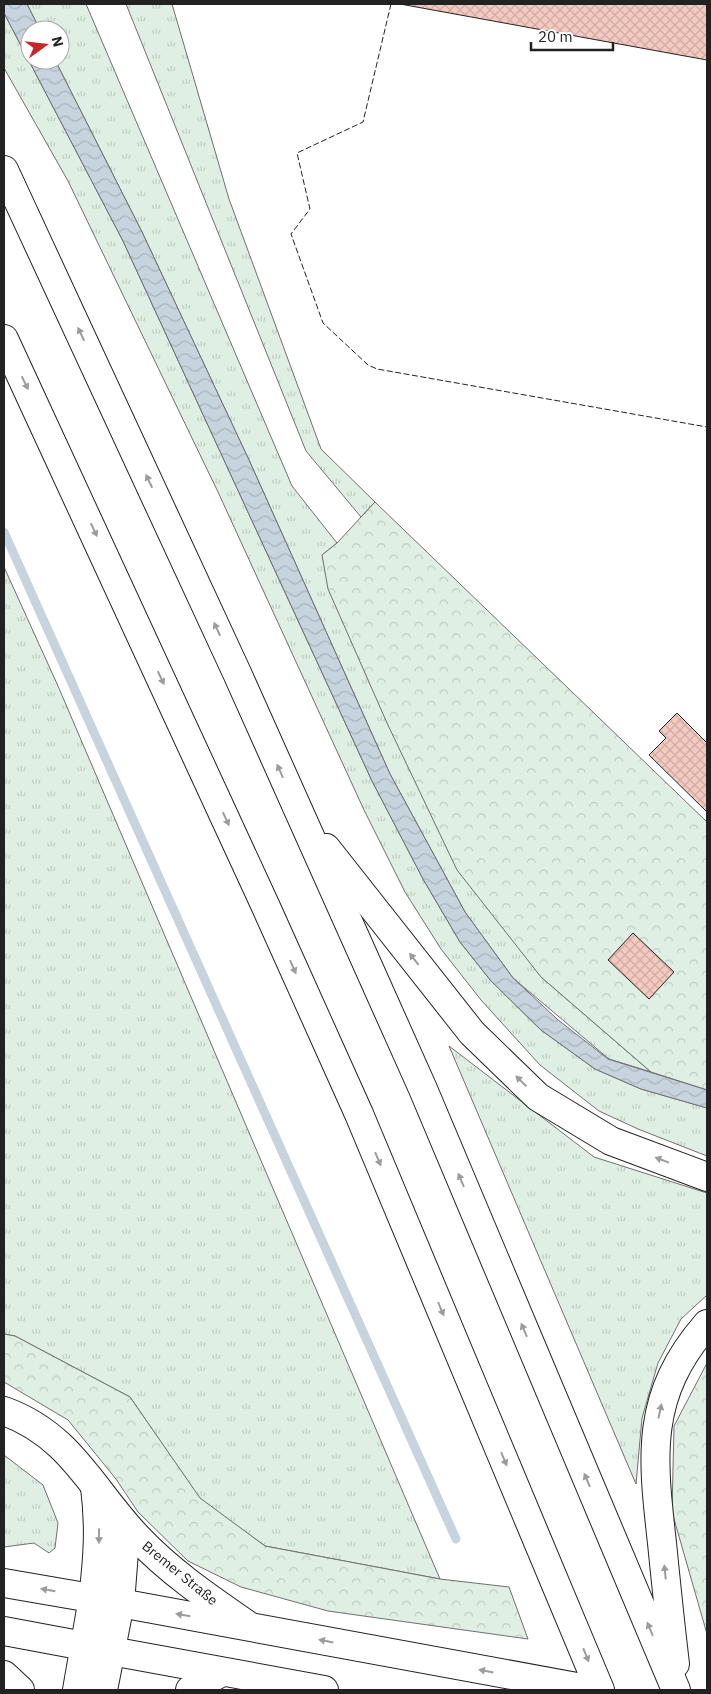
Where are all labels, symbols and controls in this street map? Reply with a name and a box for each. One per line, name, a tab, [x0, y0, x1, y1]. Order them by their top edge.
north arrow	[20, 20, 70, 70]
scale bar	[531, 20, 614, 52]
text: 20 m	[538, 27, 573, 46]
text: N	[48, 34, 68, 49]
one-way arrow	[77, 327, 85, 341]
one-way arrow	[21, 376, 29, 390]
one-way arrow	[145, 474, 153, 488]
one-way arrow	[90, 523, 98, 537]
one-way arrow	[213, 622, 221, 636]
one-way arrow	[158, 671, 166, 685]
one-way arrow	[276, 764, 284, 778]
one-way arrow	[222, 812, 230, 826]
one-way arrow	[408, 953, 419, 966]
one-way arrow	[289, 960, 297, 974]
one-way arrow	[516, 1075, 528, 1087]
one-way arrow	[374, 1152, 382, 1166]
one-way arrow	[654, 1156, 669, 1163]
one-way arrow	[456, 1173, 464, 1187]
one-way arrow	[437, 1302, 445, 1316]
one-way arrow	[520, 1322, 528, 1337]
one-way arrow	[656, 1403, 664, 1418]
one-way arrow	[500, 1452, 508, 1466]
one-way arrow	[583, 1472, 591, 1487]
one-way arrow	[95, 1528, 103, 1544]
street label: Bremer Straße	[138, 1537, 222, 1609]
one-way arrow	[661, 1564, 669, 1580]
one-way arrow	[40, 1586, 56, 1594]
one-way arrow	[175, 1610, 191, 1618]
one-way arrow	[646, 1622, 654, 1636]
one-way arrow	[318, 1636, 334, 1644]
one-way arrow	[582, 1648, 590, 1663]
one-way arrow	[478, 1667, 493, 1675]

